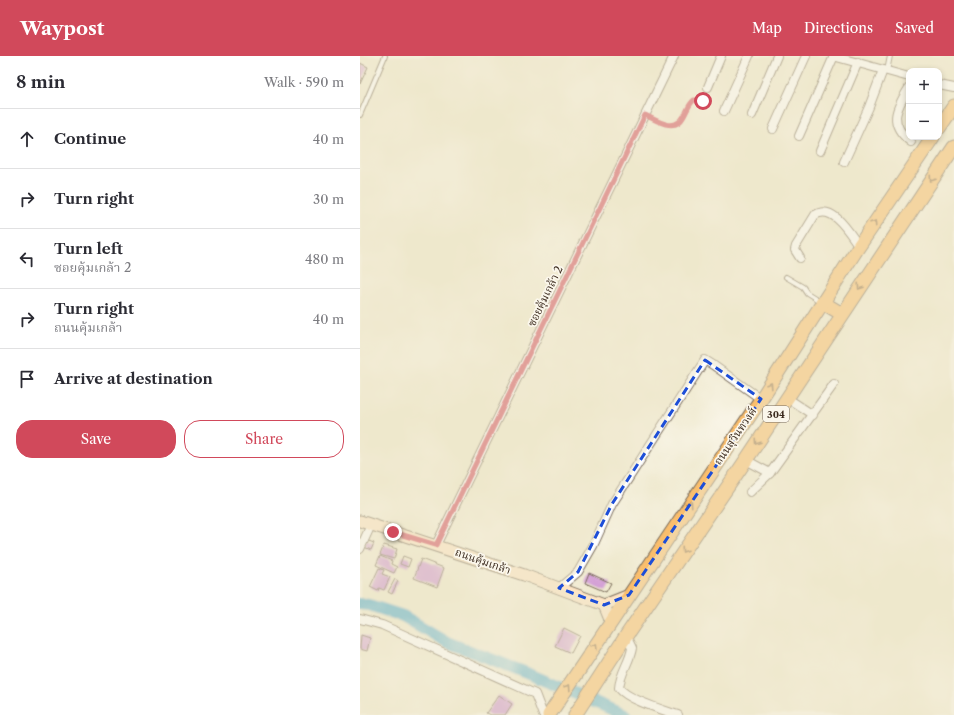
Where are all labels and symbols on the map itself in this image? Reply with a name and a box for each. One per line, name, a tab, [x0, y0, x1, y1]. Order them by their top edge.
route start	[694, 92, 712, 110]
one-way arrow	[930, 175, 937, 182]
one-way arrow	[870, 220, 877, 227]
street label: ซอยคุ้มเกล้า 2	[524, 263, 567, 329]
one-way arrow	[858, 283, 865, 290]
one-way arrow	[765, 382, 772, 389]
street label: ถนนสุวินทวงศ์	[711, 405, 760, 468]
road number: 304	[763, 406, 789, 422]
one-way arrow	[755, 438, 762, 445]
one-way arrow	[685, 502, 692, 509]
route end	[384, 523, 402, 541]
street label: ถนนคุ้มเกล้า	[453, 545, 513, 578]
one-way arrow	[681, 546, 689, 553]
one-way arrow	[591, 643, 598, 650]
one-way arrow	[563, 684, 571, 691]

